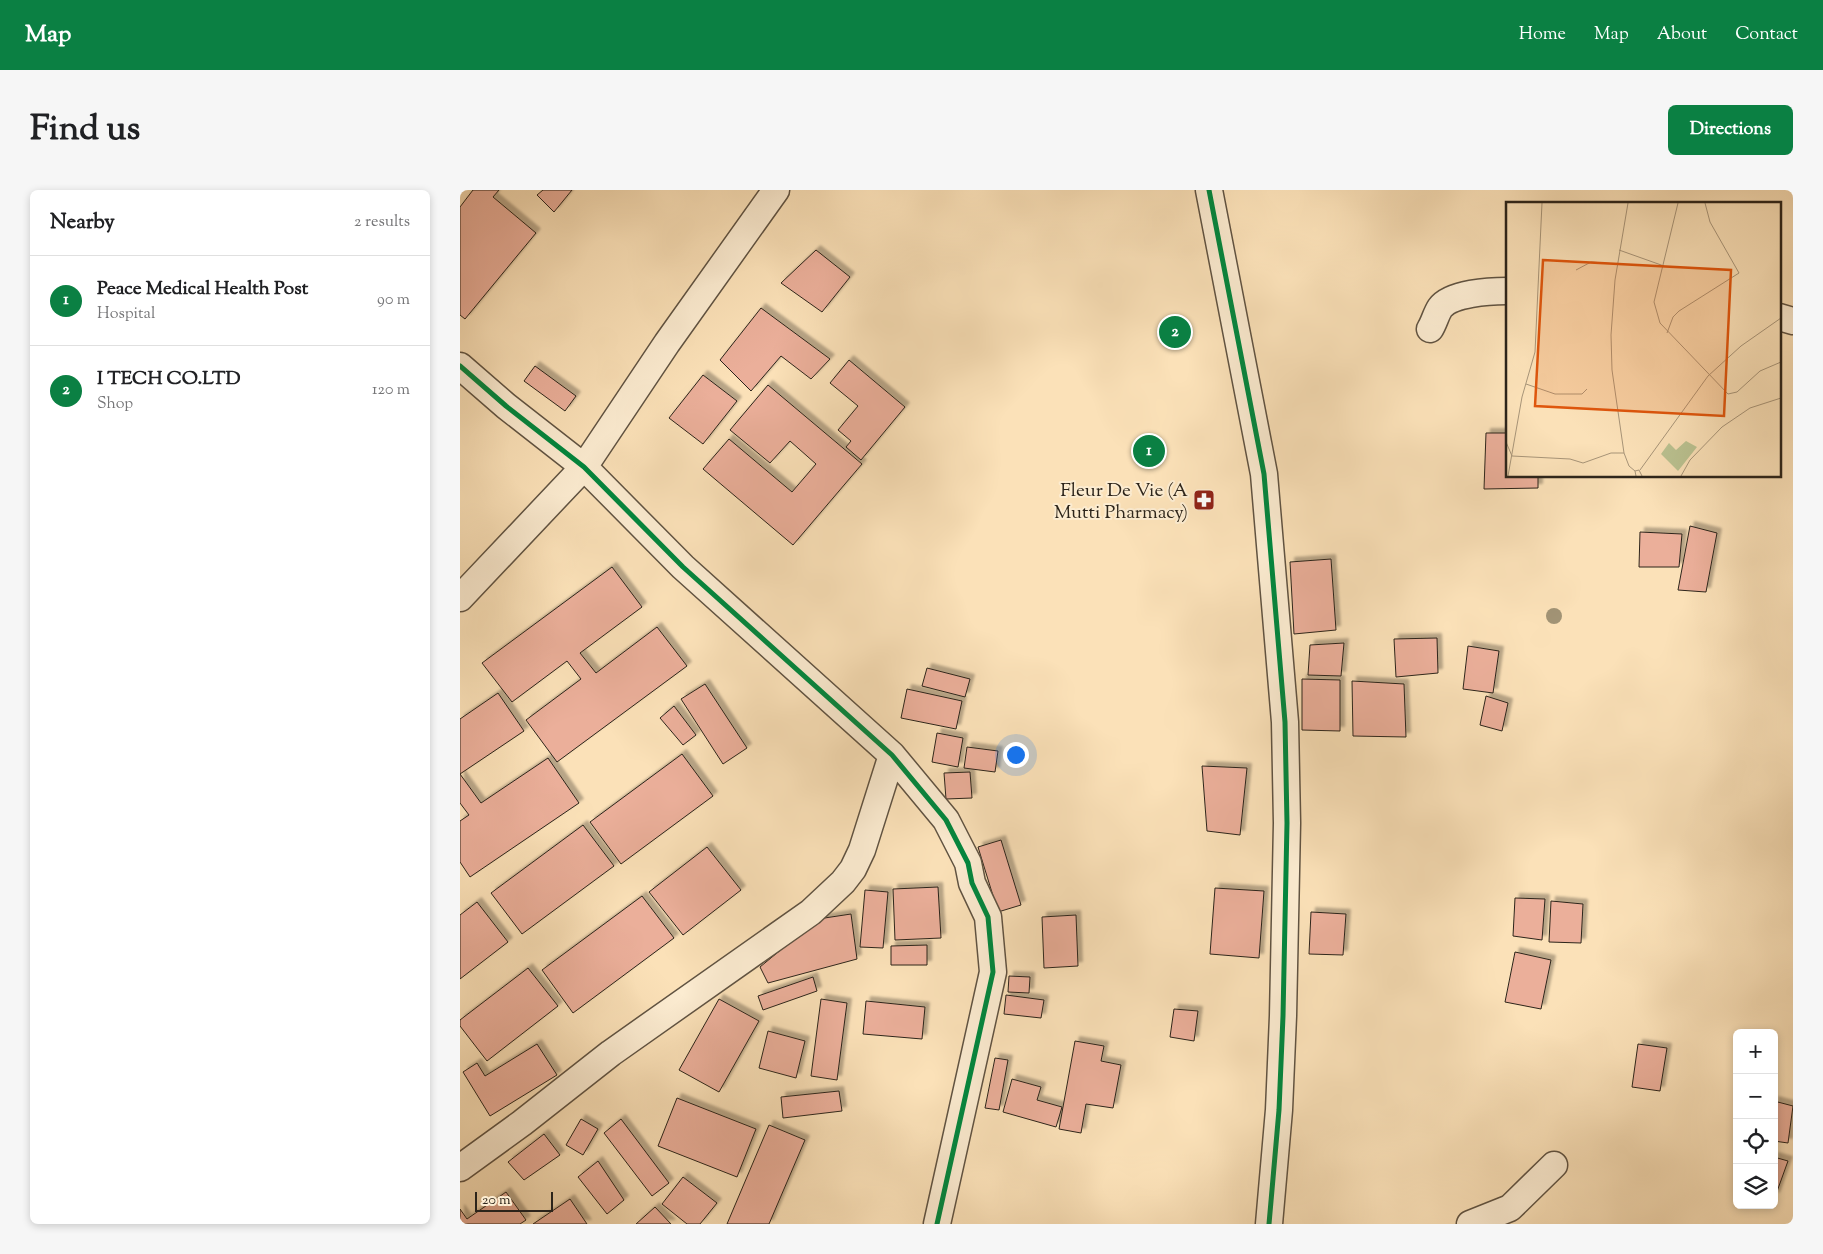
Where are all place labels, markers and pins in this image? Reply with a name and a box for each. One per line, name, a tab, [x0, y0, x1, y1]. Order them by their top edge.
pin: 2	[1159, 313, 1191, 351]
pin: 1	[1133, 432, 1165, 470]
place label: Fleur De Vie (A Mutti Pharmacy)	[1054, 478, 1189, 527]
pharmacy icon: Fleur De Vie (A Mutti Pharmacy)	[1192, 488, 1216, 512]

